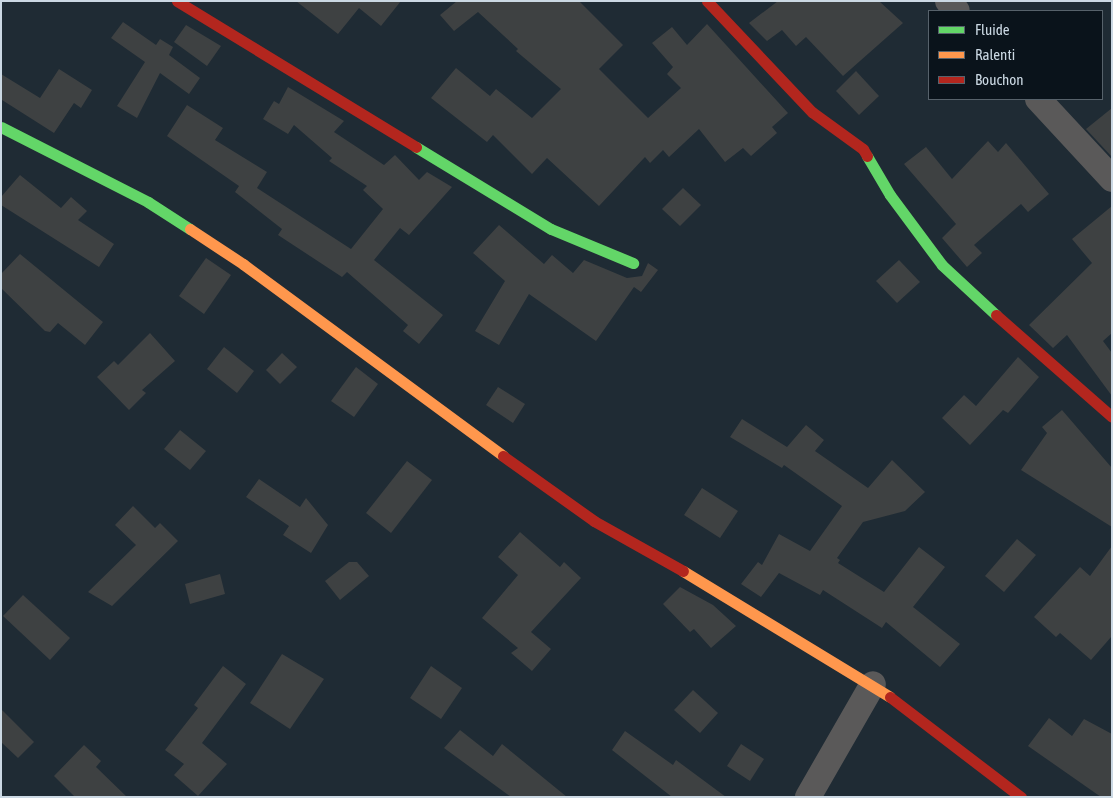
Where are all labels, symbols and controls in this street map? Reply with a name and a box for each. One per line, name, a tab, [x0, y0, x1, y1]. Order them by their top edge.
legend	[928, 10, 1103, 100]
text: Fluide	[975, 21, 1010, 38]
text: Ralenti	[975, 46, 1015, 63]
text: Bouchon	[975, 71, 1024, 88]

